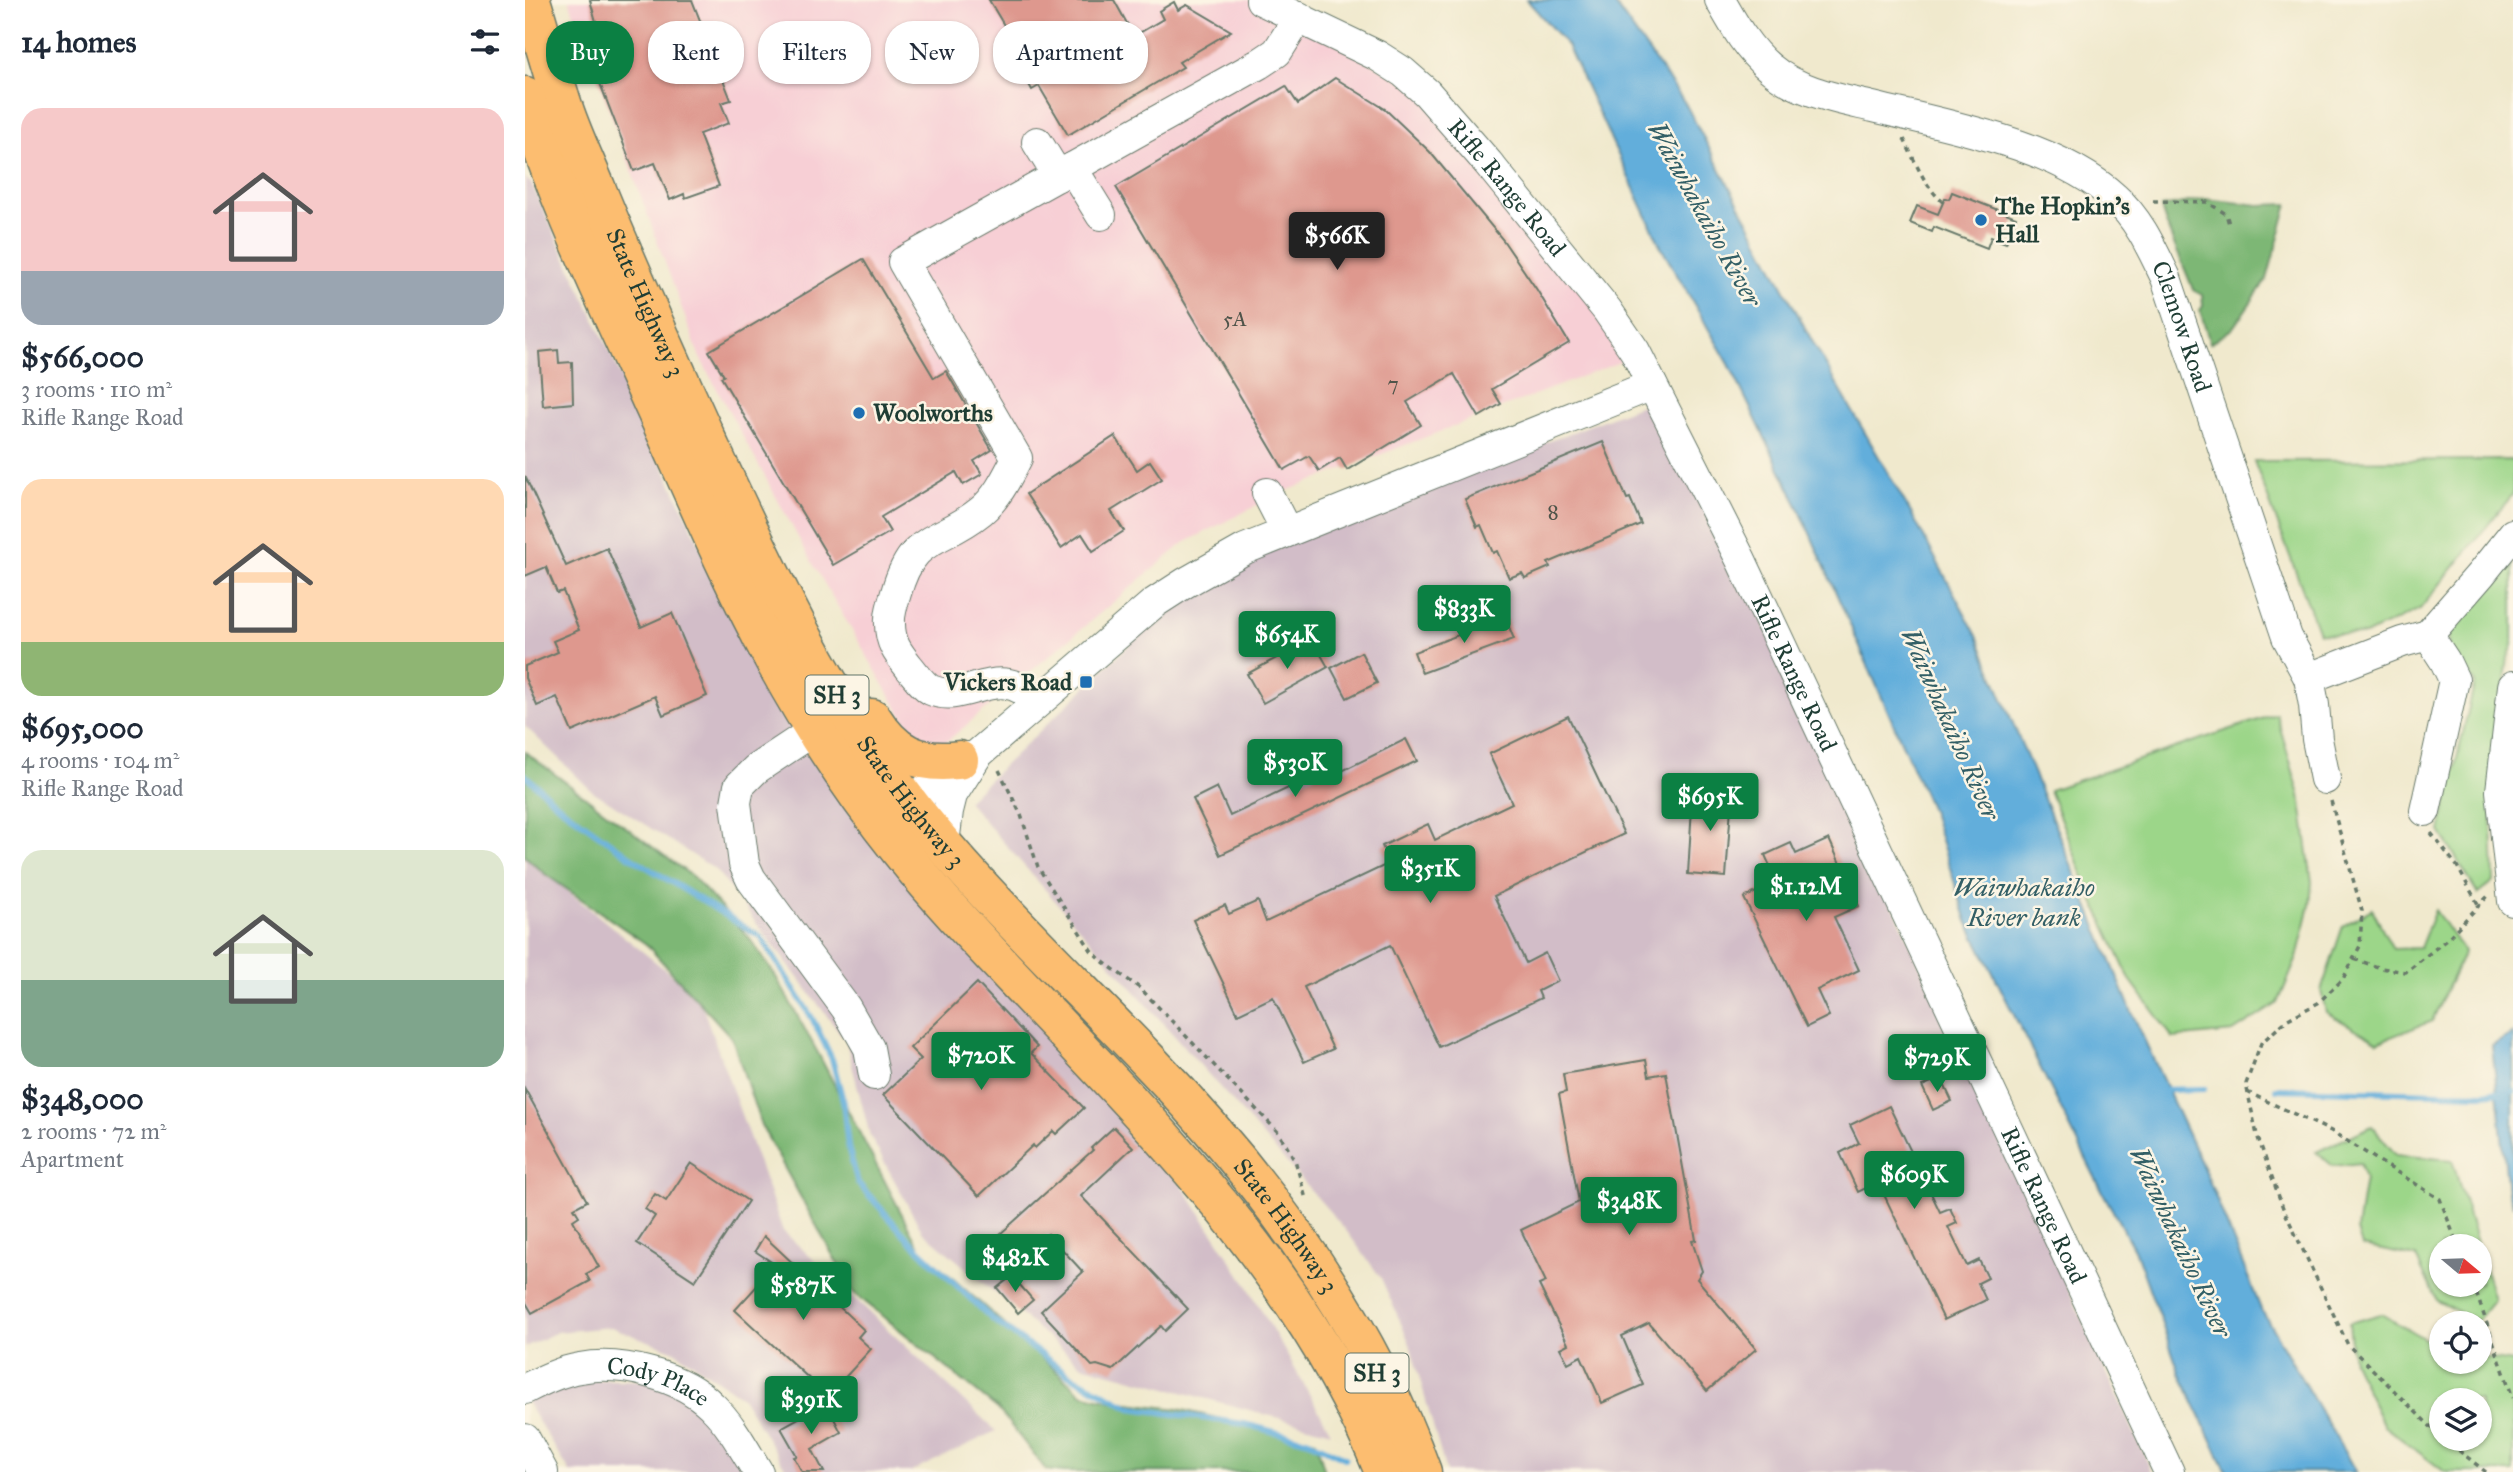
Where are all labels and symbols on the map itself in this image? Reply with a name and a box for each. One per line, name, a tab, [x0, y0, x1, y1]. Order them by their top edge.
street label: Rifle Range Road	[1441, 112, 1573, 262]
water label: Waiwhakaiho River	[1641, 116, 1770, 313]
place label: The Hopkin's Hall	[1994, 191, 2130, 249]
pin: $566K	[1288, 212, 1386, 272]
marker: The Hopkin's Hall	[1973, 212, 1989, 228]
street label: State Highway 3	[600, 224, 691, 382]
street label: Clemow Road	[2145, 256, 2218, 396]
house number: 5A	[1223, 306, 1247, 332]
house number: 7	[1387, 371, 1399, 397]
place label: Woolworths	[873, 398, 993, 428]
marker: Woolworths	[851, 405, 867, 421]
house number: 8	[1547, 499, 1559, 525]
pin: $833K	[1415, 586, 1513, 645]
street label: Rifle Range Road	[1744, 590, 1844, 756]
pin: $654K	[1238, 612, 1336, 671]
water label: Waiwhakaiho River	[1894, 623, 2008, 826]
place label: Vickers Road	[943, 667, 1073, 697]
marker: Vickers Road	[1078, 674, 1094, 690]
road number: SH 3	[805, 676, 869, 715]
street label: State Highway 3	[850, 730, 971, 874]
pin: $530K	[1246, 740, 1344, 799]
pin: $695K	[1661, 774, 1759, 833]
pin: $351K	[1381, 846, 1479, 905]
pin: $1.12M	[1749, 864, 1863, 923]
water label: Waiwhakaiho River bank	[1953, 871, 2095, 933]
pin: $720K	[932, 1032, 1030, 1092]
pin: $729K	[1888, 1034, 1986, 1094]
street label: Rifle Range Road	[1994, 1122, 2093, 1288]
water label: Waiwhakaiho River	[2123, 1142, 2240, 1343]
street label: State Highway 3	[1227, 1152, 1345, 1299]
pin: $609K	[1865, 1152, 1963, 1211]
pin: $348K	[1580, 1178, 1678, 1237]
pin: $482K	[966, 1234, 1064, 1294]
north arrow	[2429, 1234, 2492, 1297]
pin: $587K	[754, 1262, 852, 1322]
street label: Cody Place	[606, 1351, 716, 1413]
road number: SH 3	[1345, 1354, 1409, 1392]
pin: $391K	[762, 1376, 860, 1436]

